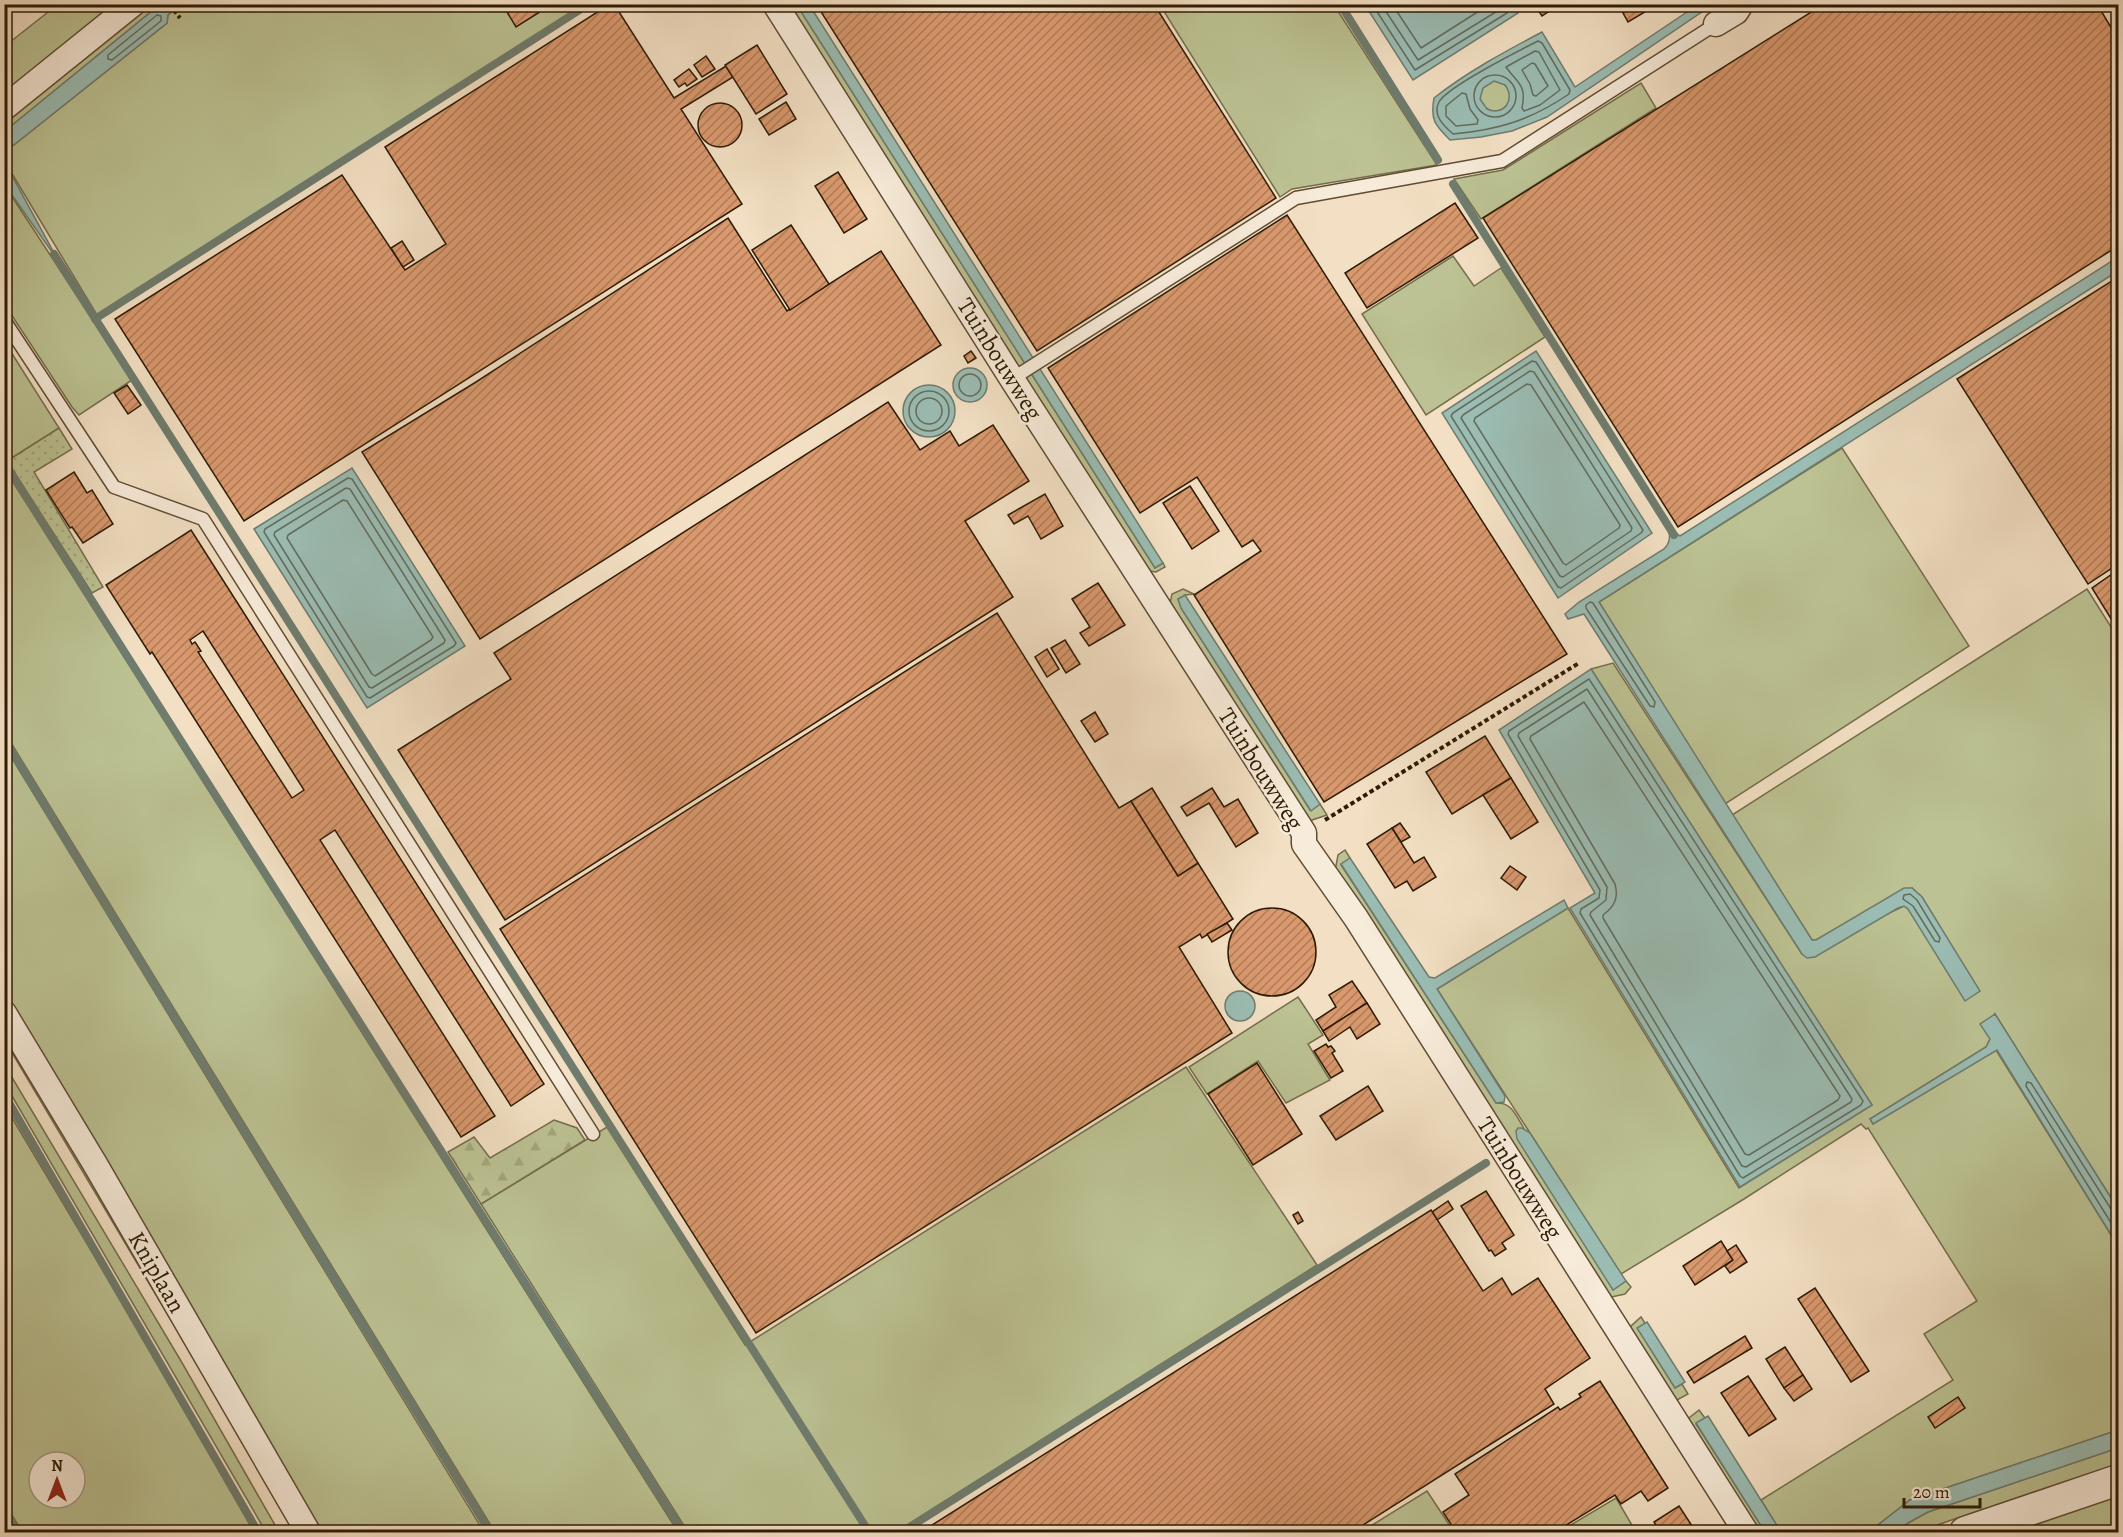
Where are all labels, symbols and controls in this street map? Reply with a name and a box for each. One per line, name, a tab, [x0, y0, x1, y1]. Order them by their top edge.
street label: Tuinbouwweg	[950, 292, 1050, 426]
street label: Tuinbouwweg	[1211, 702, 1311, 836]
street label: Tuinbouwweg	[1470, 1111, 1570, 1245]
street label: Kniplaan	[121, 1225, 193, 1319]
north arrow	[27, 1450, 87, 1510]
text: N	[51, 1455, 63, 1477]
scale bar	[1904, 1471, 1980, 1509]
text: 20 m	[1913, 1480, 1950, 1504]

